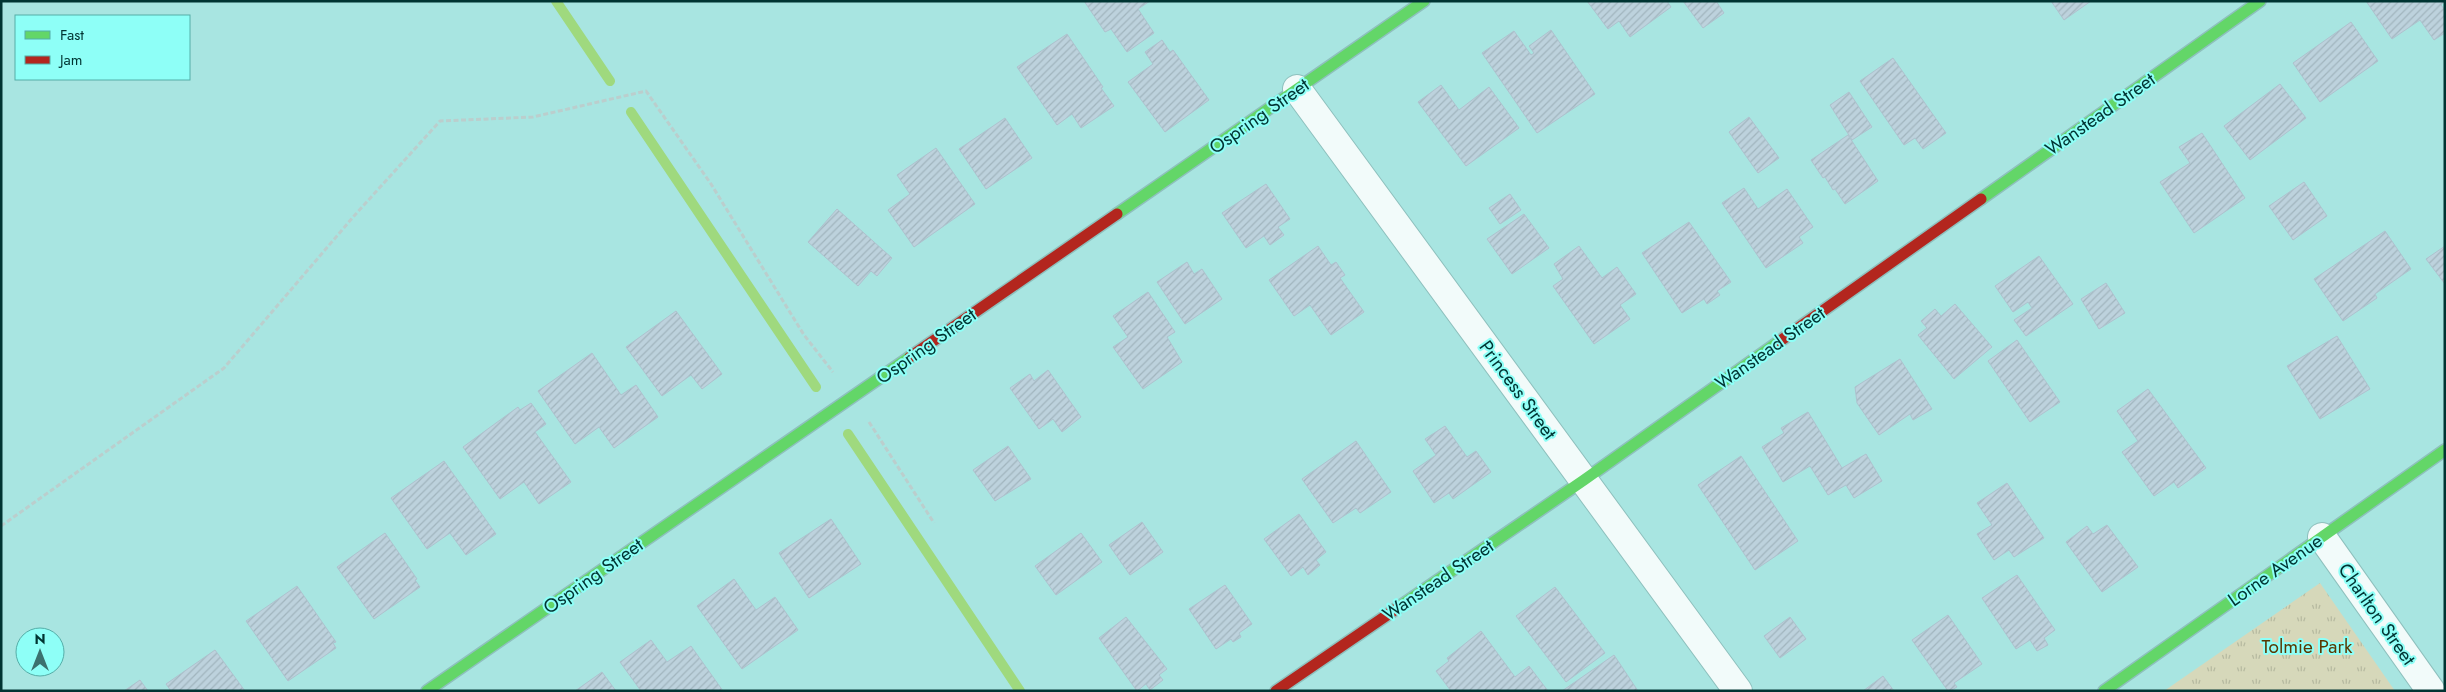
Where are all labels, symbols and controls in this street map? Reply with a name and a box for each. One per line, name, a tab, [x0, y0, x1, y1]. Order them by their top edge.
legend	[15, 15, 190, 80]
text: Fast	[60, 24, 84, 46]
text: Jam	[58, 49, 83, 71]
street label: Wanstead Street	[2039, 66, 2161, 162]
street label: Ospring Street	[1203, 71, 1315, 161]
street label: Wanstead Street	[1709, 300, 1831, 396]
street label: Ospring Street	[870, 301, 982, 391]
street label: Princess Street	[1473, 335, 1563, 445]
street label: Lorne Avenue	[2222, 527, 2328, 613]
street label: Ospring Street	[537, 531, 649, 621]
street label: Wanstead Street	[1377, 532, 1499, 627]
street label: Charlton Street	[2332, 558, 2422, 671]
north arrow	[15, 627, 65, 677]
text: N	[34, 629, 46, 649]
park label: Tolmie Park	[2262, 633, 2353, 660]

